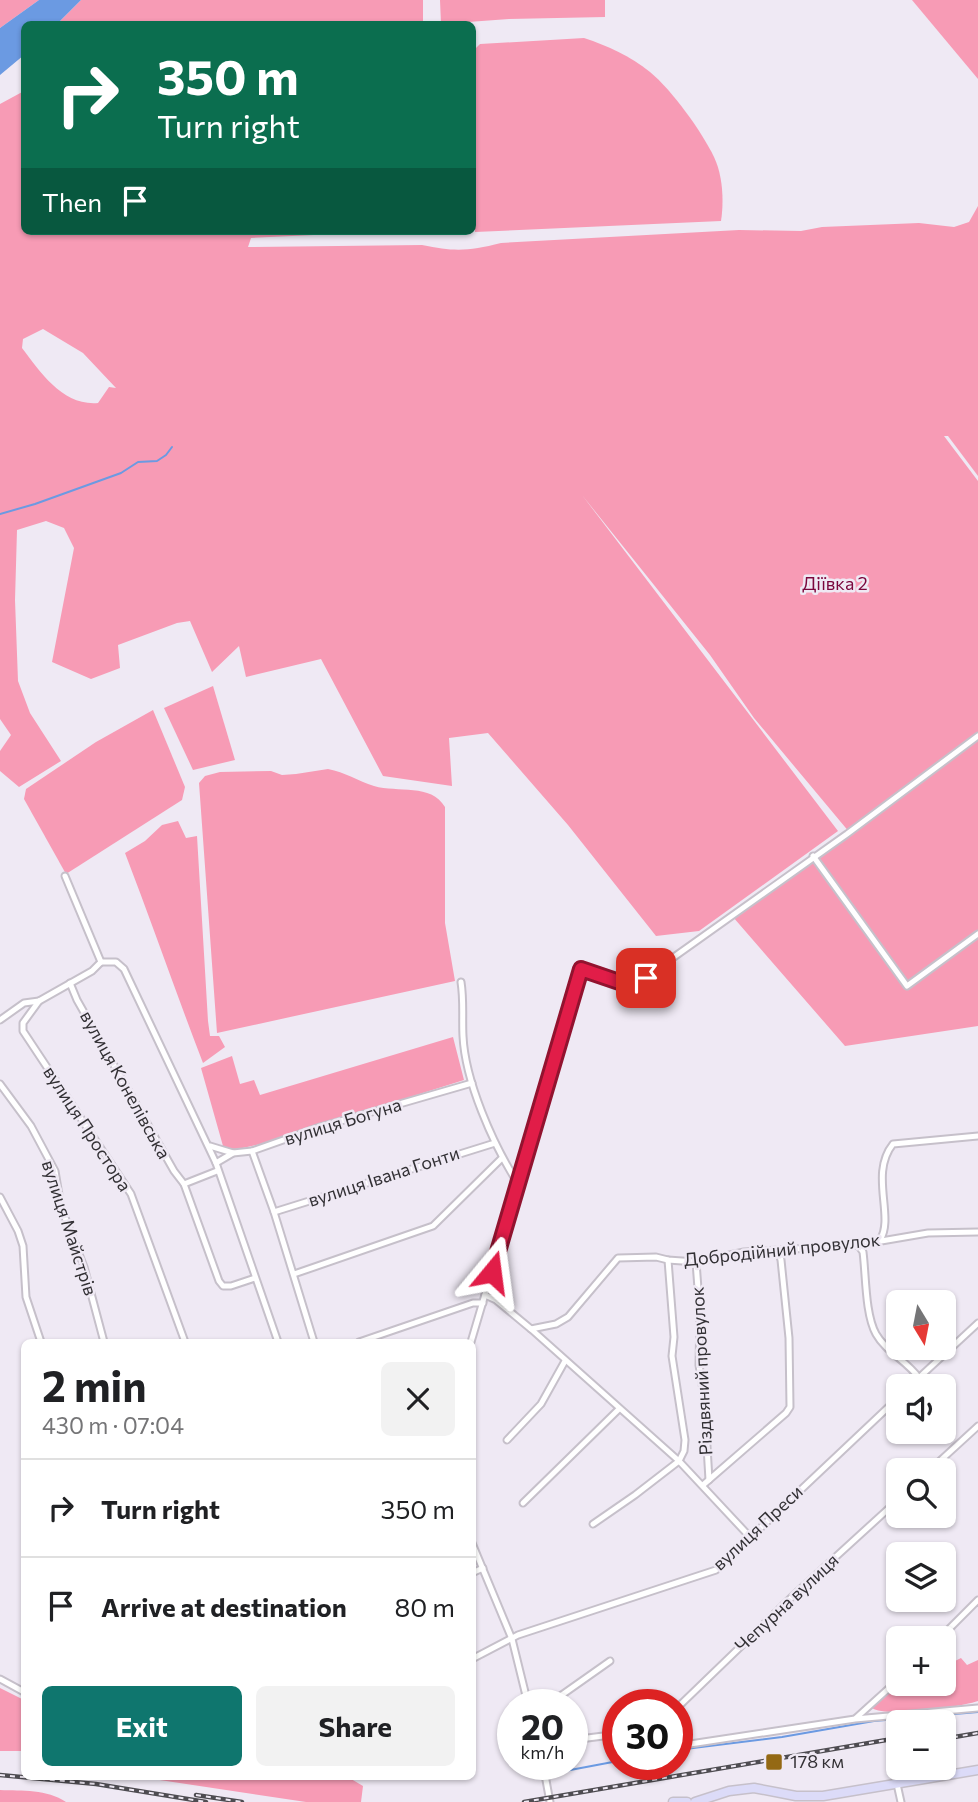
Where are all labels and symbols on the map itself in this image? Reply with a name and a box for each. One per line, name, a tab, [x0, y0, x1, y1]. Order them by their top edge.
park label: Діївка 2	[802, 572, 868, 594]
pin	[616, 948, 676, 1008]
street label: вулиця Конелівська	[76, 1007, 176, 1162]
street label: вулиця Простора	[39, 1062, 137, 1195]
street label: вулиця Богуна	[282, 1093, 404, 1149]
street label: вулиця Івана Гонти	[305, 1141, 462, 1211]
street label: вулиця Майстрів	[38, 1157, 102, 1298]
street label: Добродійний провулок	[683, 1228, 882, 1270]
position arrow	[455, 1235, 529, 1309]
street label: Різдвяний провулок	[686, 1286, 716, 1456]
north arrow	[886, 1290, 956, 1360]
street label: вулиця Преси	[708, 1480, 807, 1575]
street label: Чепурна вулиця	[730, 1549, 843, 1656]
speed limit sign: 30	[602, 1689, 693, 1780]
place label: 178 км	[790, 1750, 844, 1772]
marker: 178 км	[764, 1752, 784, 1772]

